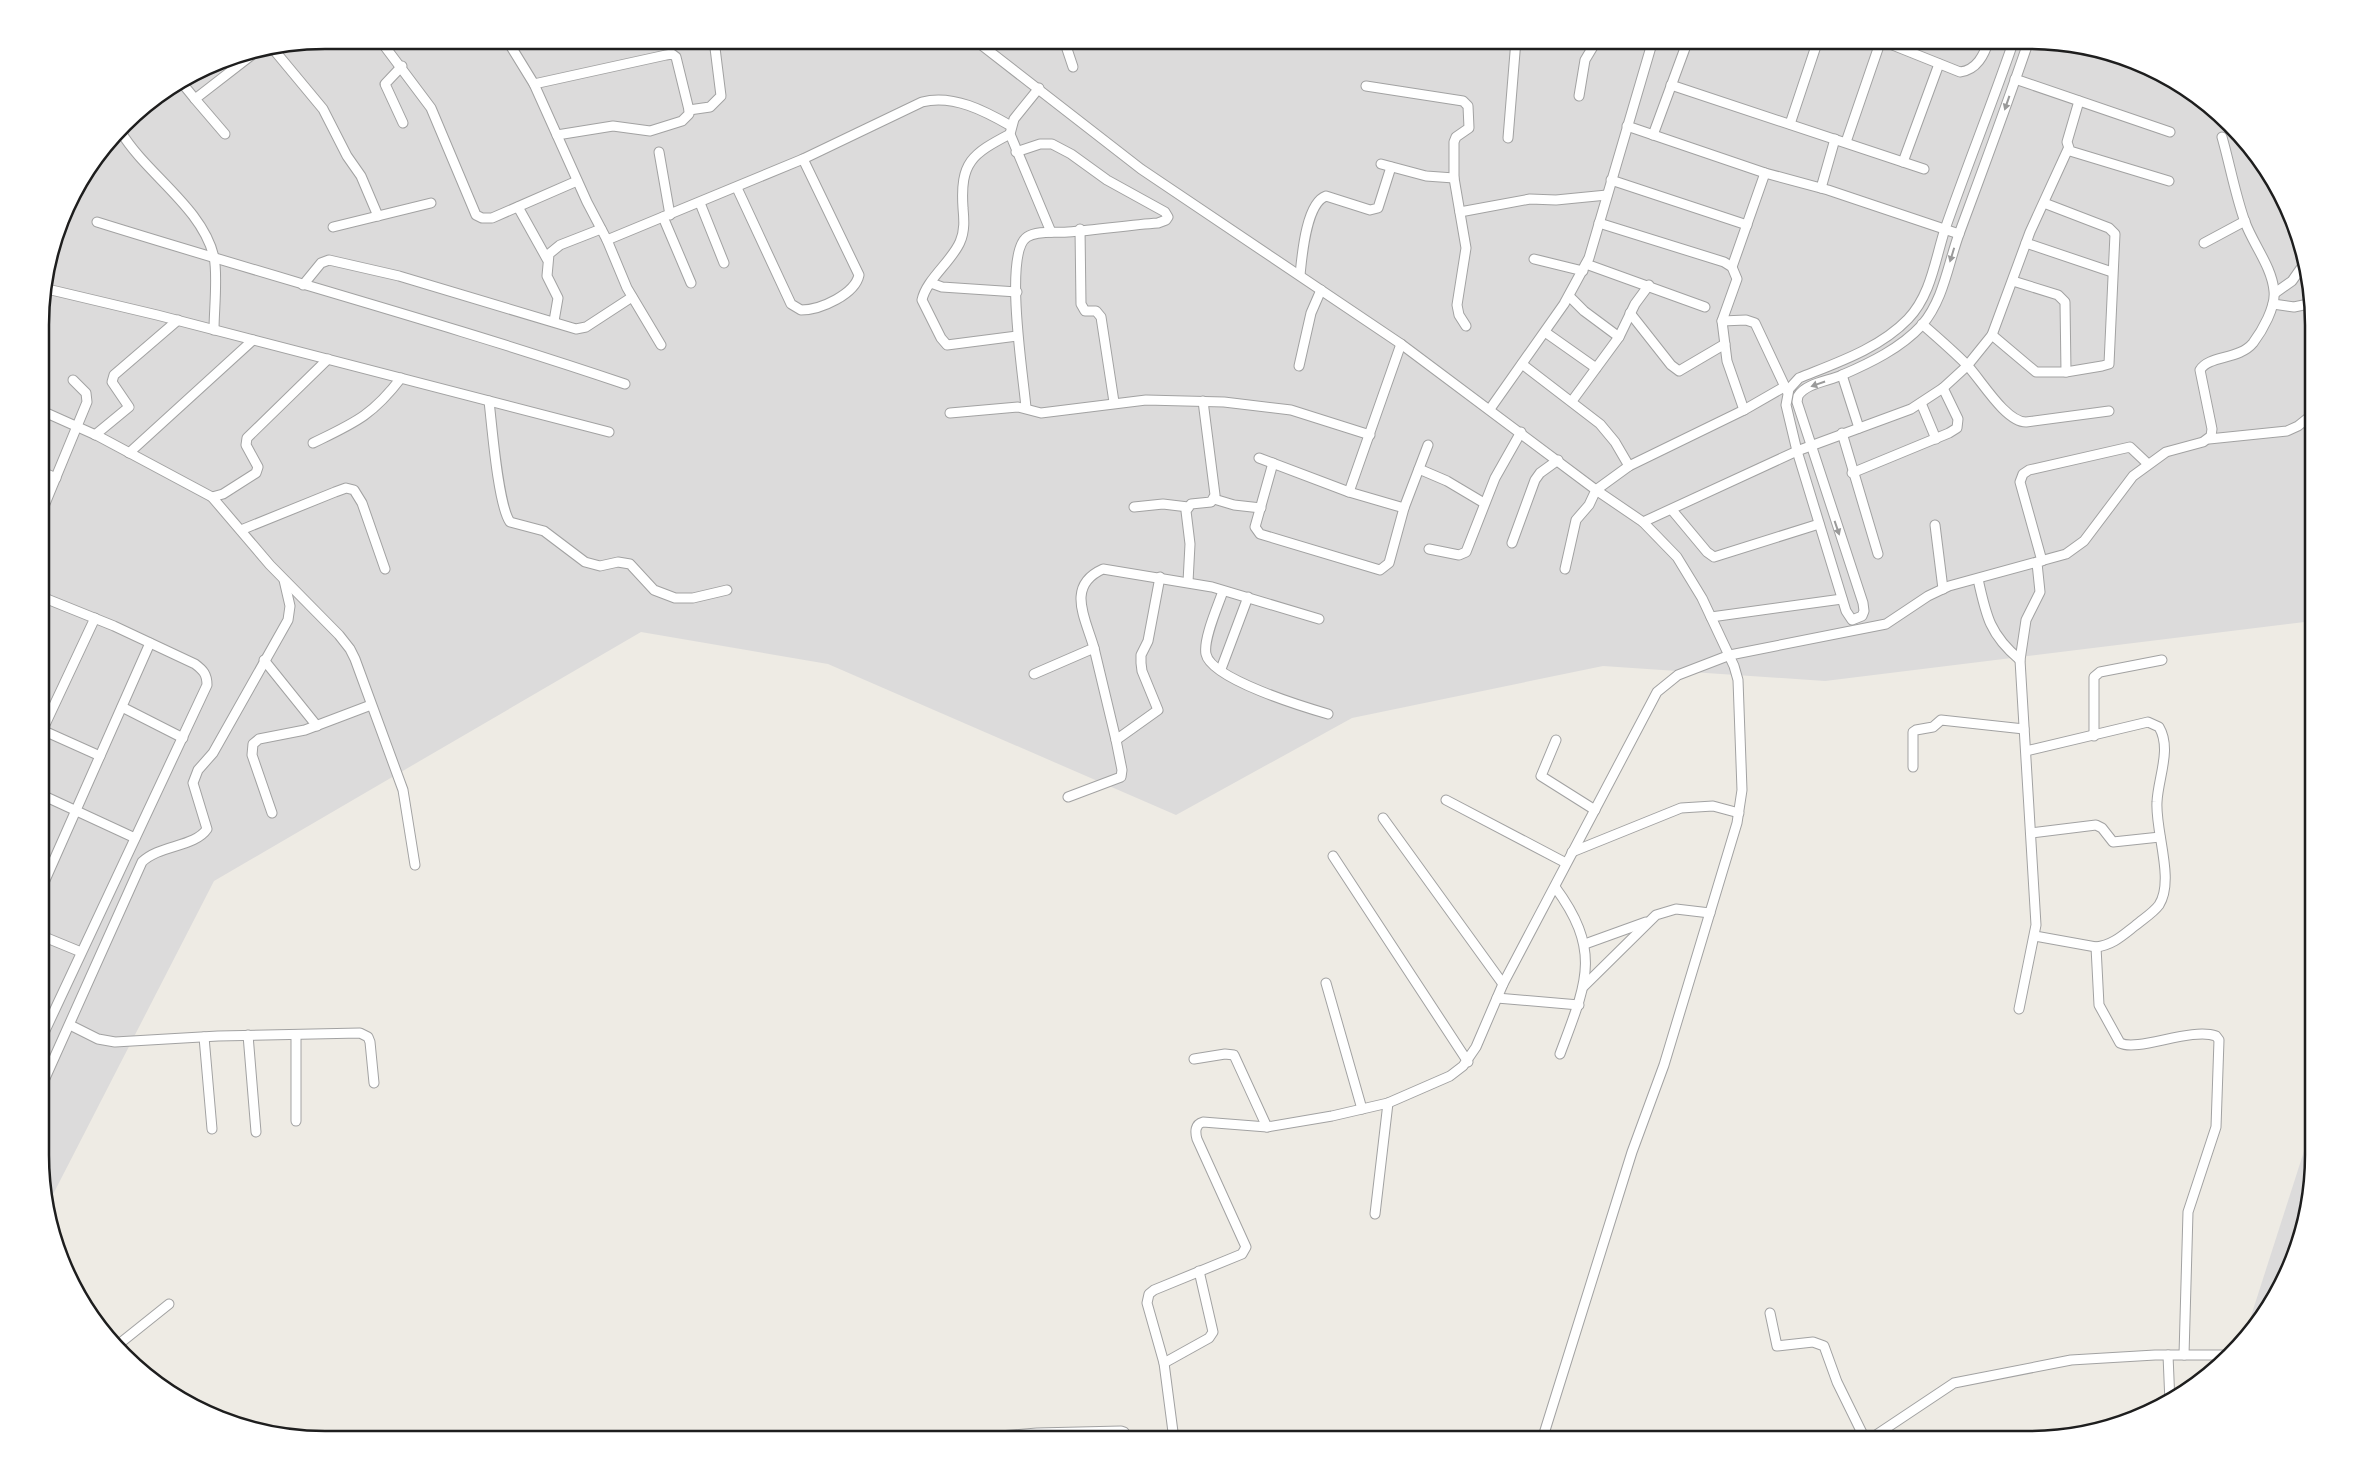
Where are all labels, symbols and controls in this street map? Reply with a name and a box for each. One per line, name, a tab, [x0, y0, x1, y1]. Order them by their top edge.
one-way arrow	[2003, 95, 2010, 110]
one-way arrow	[1948, 248, 1955, 263]
one-way arrow	[1810, 381, 1825, 388]
one-way arrow	[1834, 521, 1842, 536]

